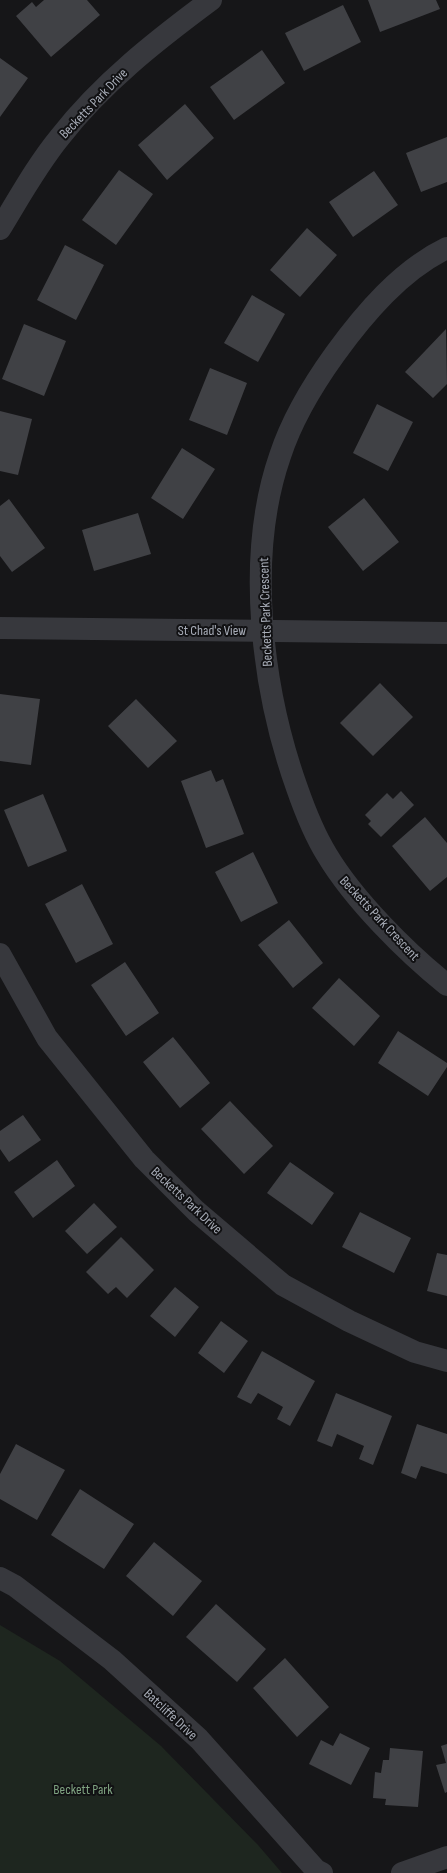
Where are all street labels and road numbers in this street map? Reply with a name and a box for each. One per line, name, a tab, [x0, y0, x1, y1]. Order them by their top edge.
street label: Becketts Park Drive	[56, 65, 131, 142]
street label: Becketts Park Crescent	[255, 557, 276, 667]
street label: St Chad's View	[178, 622, 246, 639]
street label: Becketts Park Crescent	[336, 873, 423, 964]
street label: Becketts Park Drive	[148, 1163, 226, 1238]
street label: Batcliffe Drive	[140, 1685, 201, 1743]

